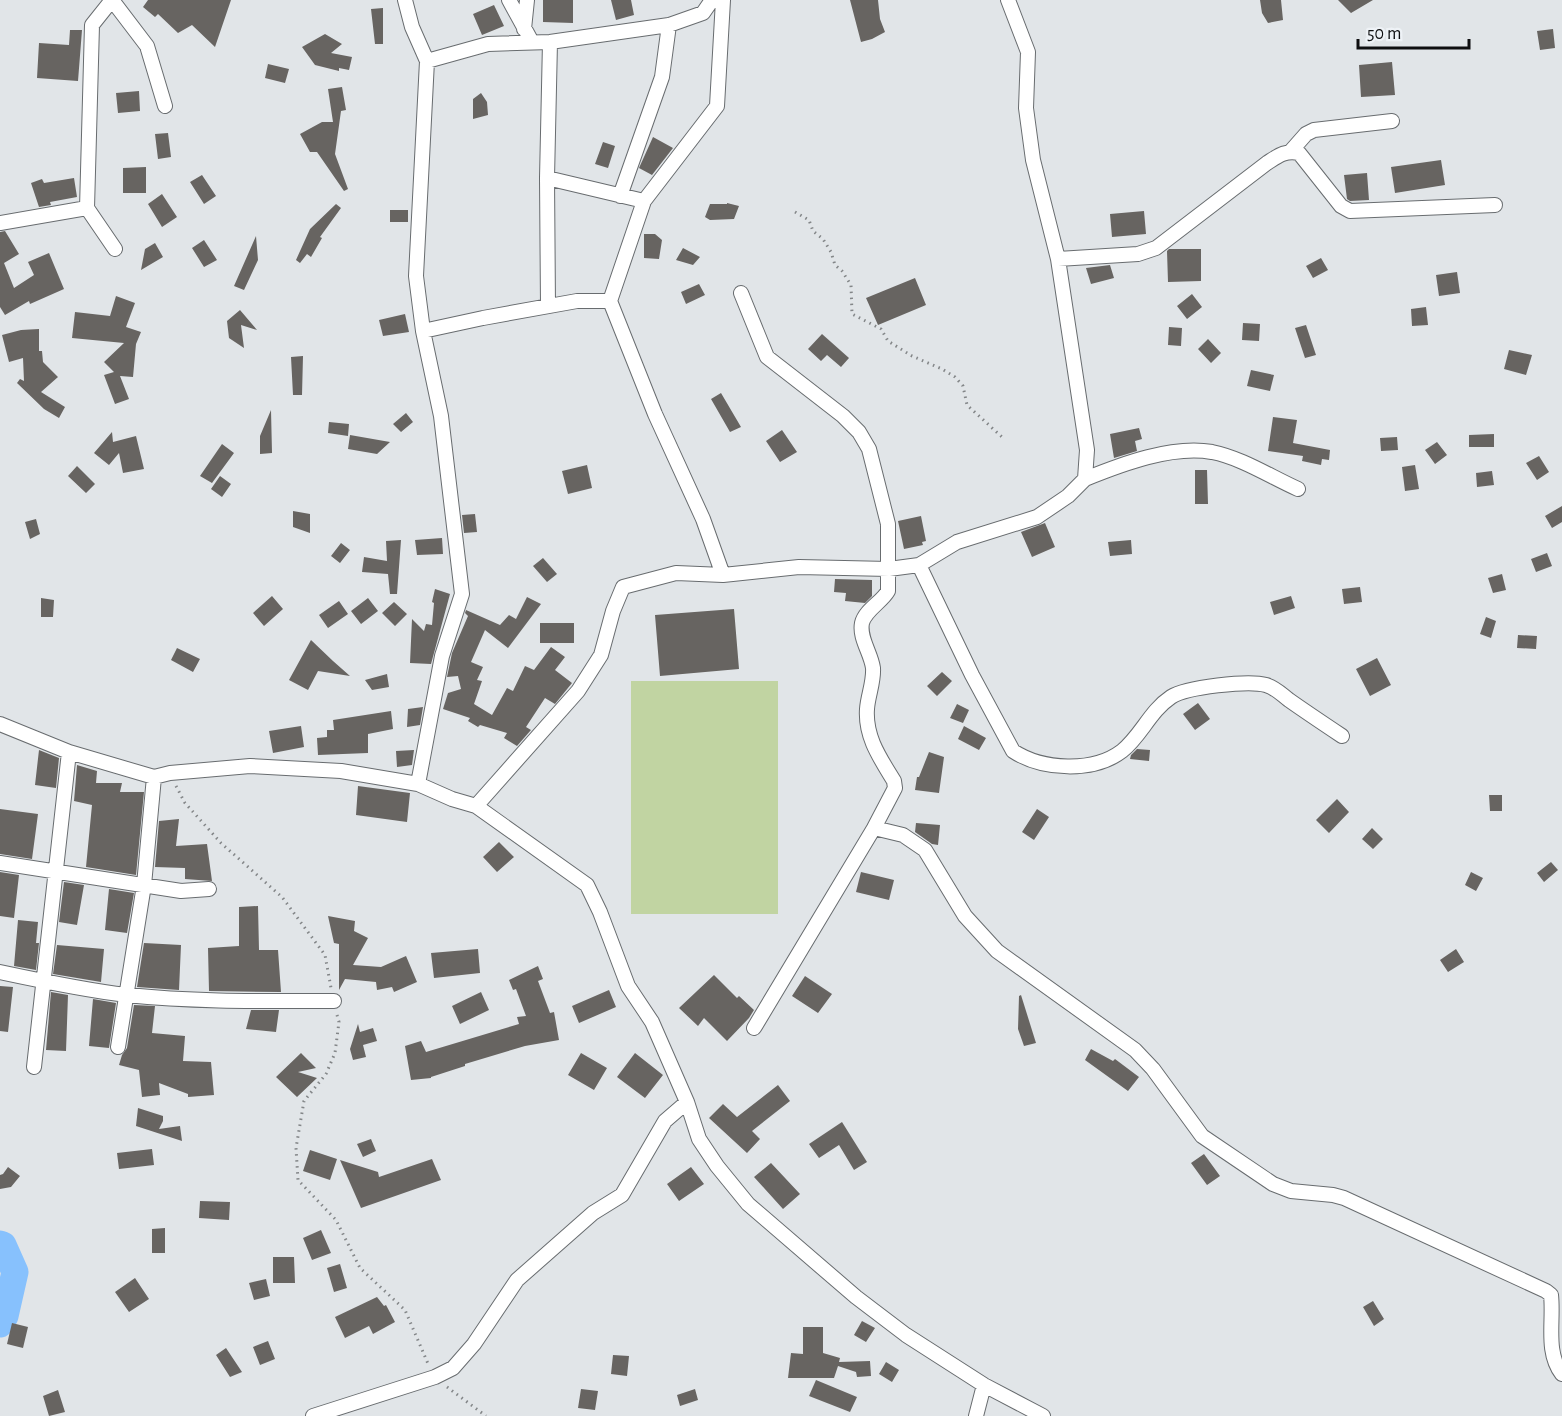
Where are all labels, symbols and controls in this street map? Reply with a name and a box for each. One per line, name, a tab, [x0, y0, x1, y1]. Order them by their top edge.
scale bar	[1358, 12, 1469, 50]
text: 50 m	[1367, 25, 1401, 43]

